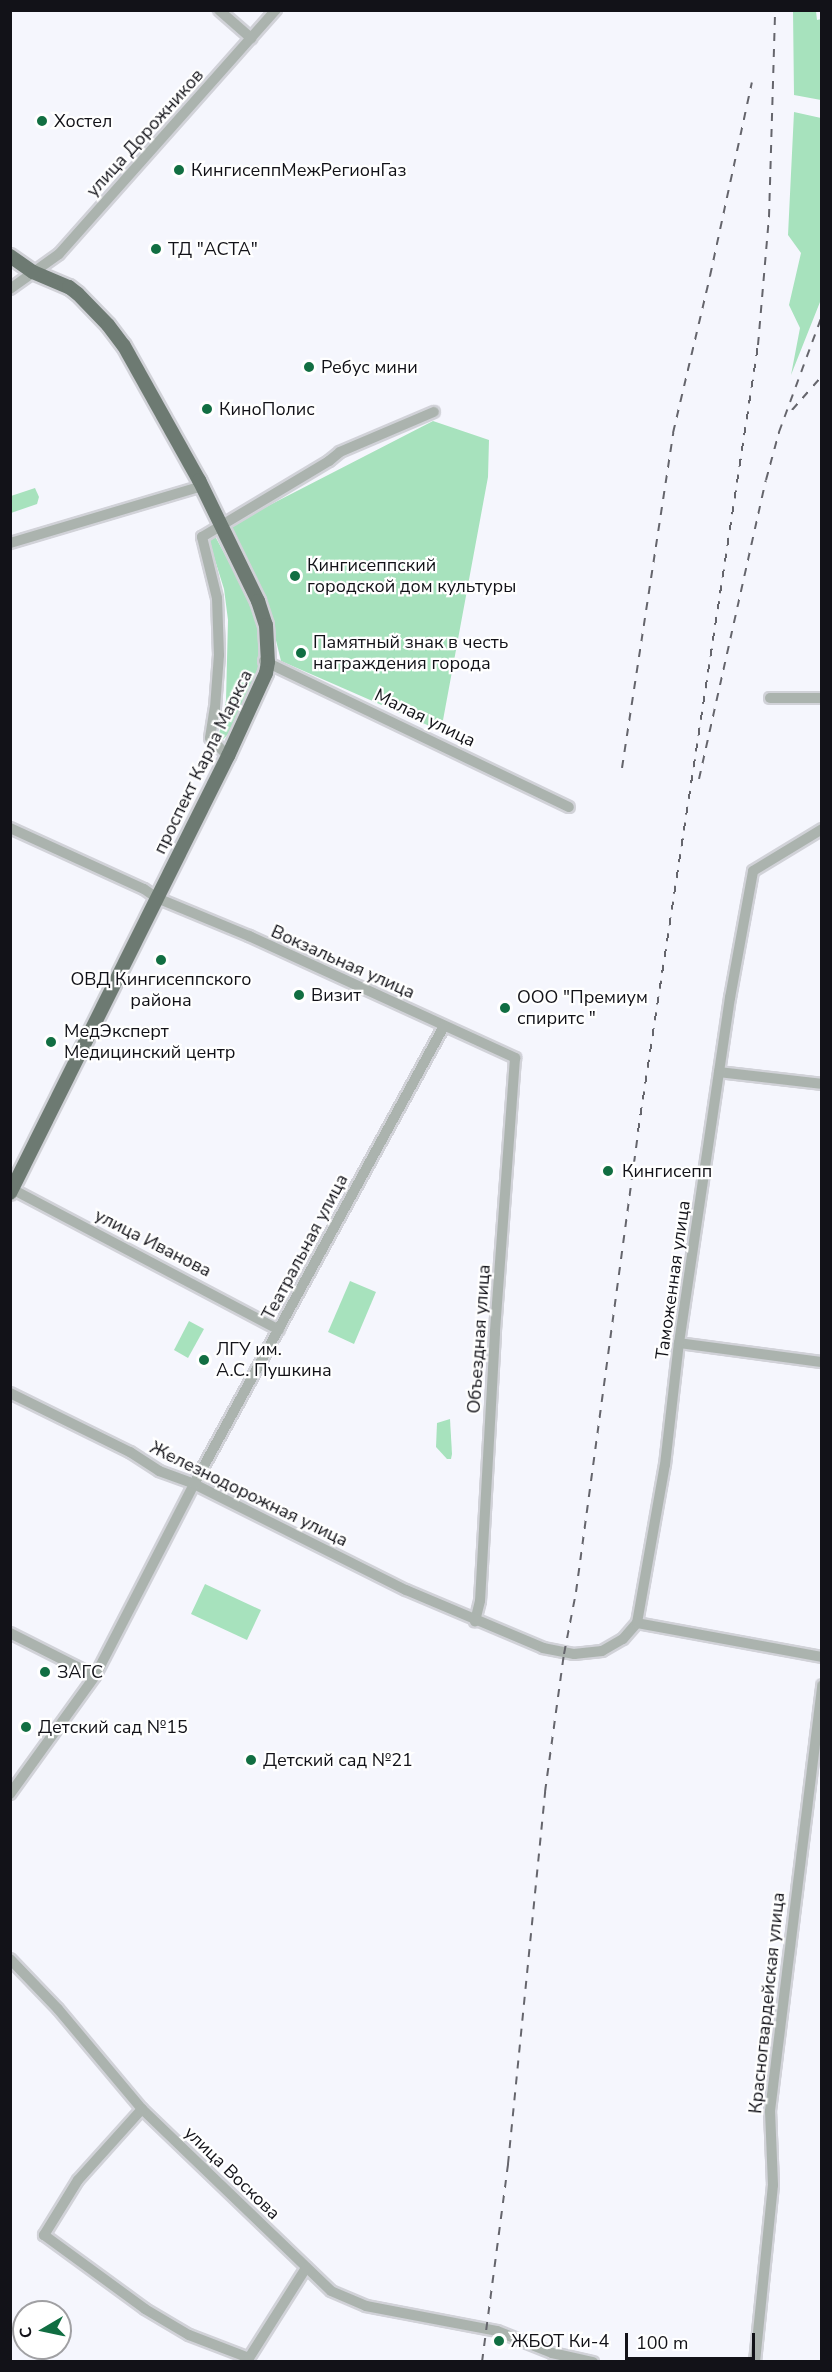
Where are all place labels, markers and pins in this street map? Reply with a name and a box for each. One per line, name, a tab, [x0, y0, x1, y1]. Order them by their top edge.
place label: Хостел	[54, 110, 112, 132]
marker: Хостел	[35, 114, 49, 128]
place label: КингисеппМежРегионГаз	[191, 159, 406, 181]
marker: КингисеппМежРегионГаз	[172, 163, 186, 177]
place label: ТД "АСТА"	[168, 238, 258, 260]
marker: ТД "АСТА"	[149, 242, 163, 256]
place label: Ребус мини	[321, 356, 418, 378]
marker: Ребус мини	[302, 360, 316, 374]
place label: КиноПолис	[219, 398, 315, 420]
marker: КиноПолис	[200, 402, 214, 416]
place label: Кингисеппский городской дом культуры	[307, 555, 516, 598]
marker: Кингисеппский городской дом культуры	[288, 569, 302, 583]
place label: Памятный знак в честь награждения города	[313, 632, 508, 674]
marker: Памятный знак в честь награждения города	[294, 646, 308, 660]
marker: ОВД Кингисеппского района	[154, 953, 168, 967]
place label: ОВД Кингисеппского района	[70, 969, 252, 1012]
place label: Визит	[311, 984, 361, 1006]
place label: ООО "Премиум спиритс "	[517, 987, 648, 1030]
marker: Визит	[292, 988, 306, 1002]
marker: ООО "Премиум спиритс "	[498, 1001, 512, 1015]
place label: МедЭксперт Медицинский центр	[64, 1021, 236, 1064]
marker: МедЭксперт Медицинский центр	[42, 1033, 60, 1051]
place label: Кингисепп	[622, 1160, 712, 1182]
marker: Кингисепп	[599, 1162, 617, 1180]
place label: ЛГУ им. А.С. Пушкина	[216, 1339, 332, 1382]
marker: ЛГУ им. А.С. Пушкина	[197, 1353, 211, 1367]
place label: ЗАГС	[57, 1661, 103, 1683]
marker: ЗАГС	[38, 1665, 52, 1679]
place label: Детский сад №15	[38, 1716, 188, 1738]
marker: Детский сад №15	[19, 1720, 33, 1734]
place label: Детский сад №21	[263, 1749, 413, 1771]
marker: Детский сад №21	[244, 1753, 258, 1767]
place label: ЖБОТ Ки-4	[511, 2330, 609, 2352]
marker: ЖБОТ Ки-4	[492, 2334, 506, 2348]

